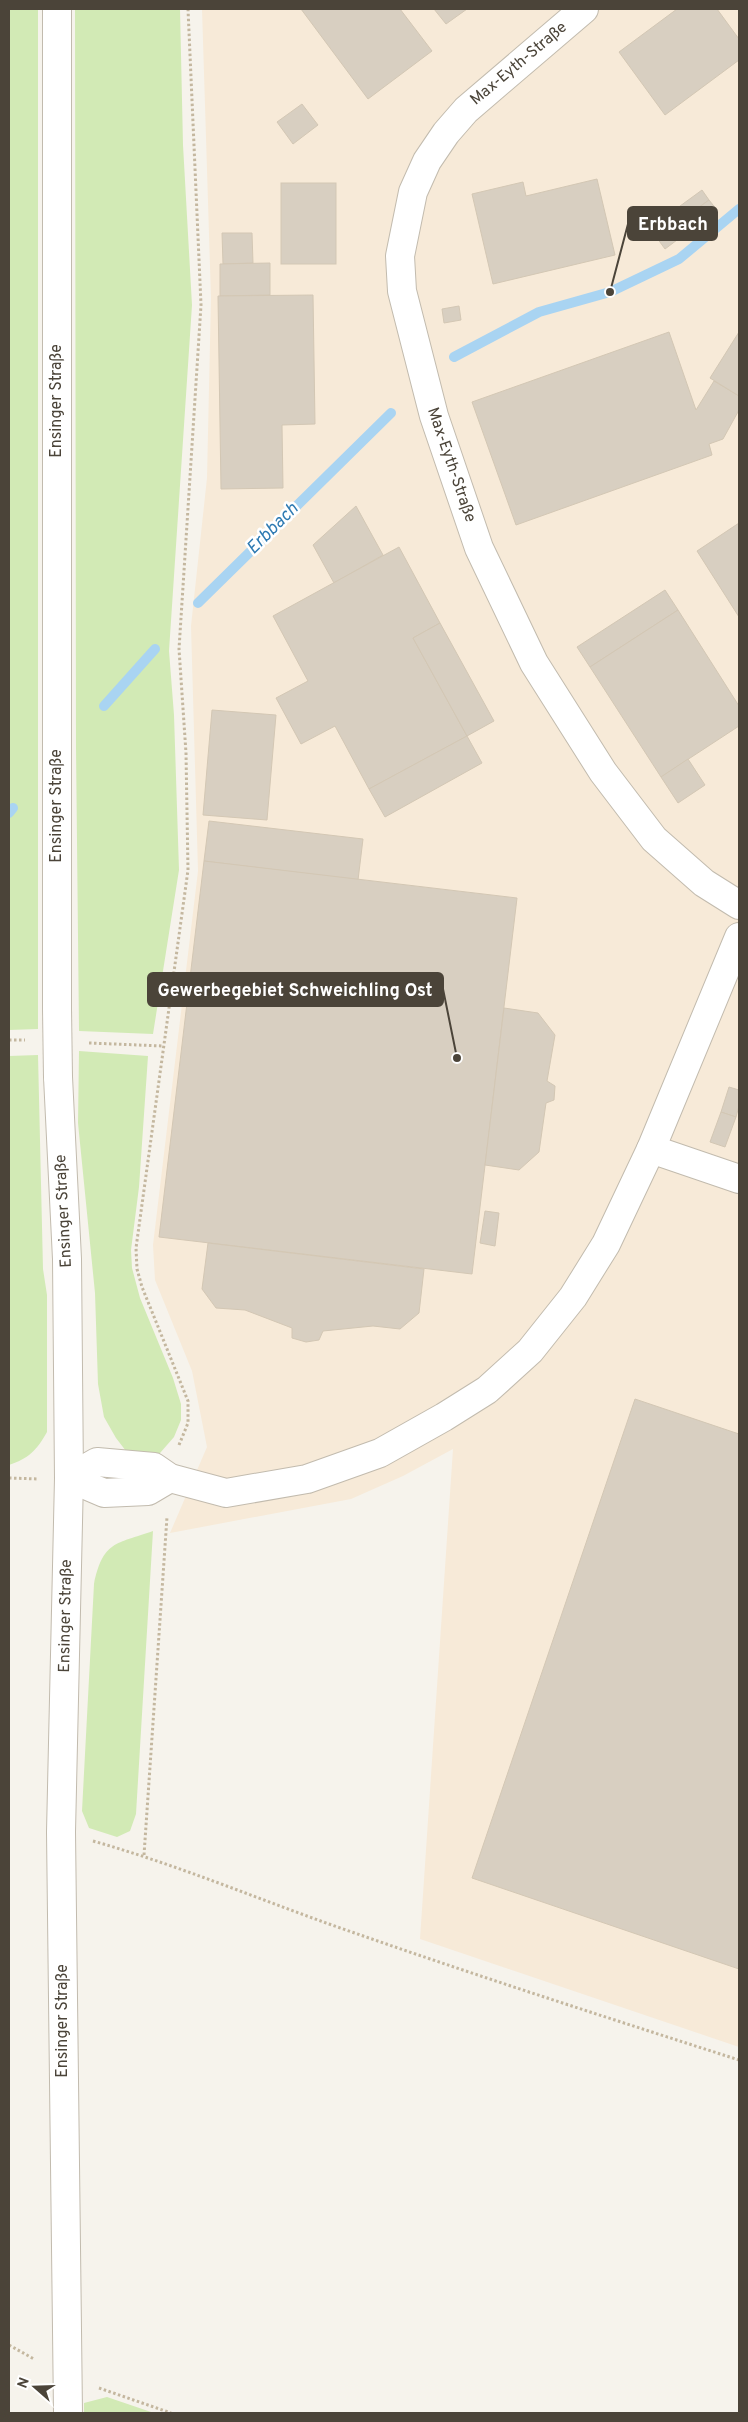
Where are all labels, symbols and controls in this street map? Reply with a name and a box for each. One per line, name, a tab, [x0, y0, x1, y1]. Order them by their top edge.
street label: Max-Eyth-Straße	[467, 18, 571, 110]
callout: Erbbach	[628, 207, 717, 240]
text: Erbbach	[638, 214, 708, 237]
street label: Ensinger Straße	[47, 344, 67, 458]
street label: Max-Eyth-Straße	[422, 405, 480, 525]
water label: Erbbach	[242, 498, 304, 560]
street label: Ensinger Straße	[47, 749, 67, 863]
callout: Gewerbegebiet Schweichling Ost	[148, 973, 443, 1006]
text: Gewerbegebiet Schweichling Ost	[157, 980, 433, 1003]
street label: Ensinger Straße	[51, 1154, 77, 1268]
street label: Ensinger Straße	[55, 1559, 77, 1673]
street label: Ensinger Straße	[53, 1964, 73, 2078]
north arrow	[10, 2362, 60, 2412]
text: N	[14, 2375, 34, 2391]

